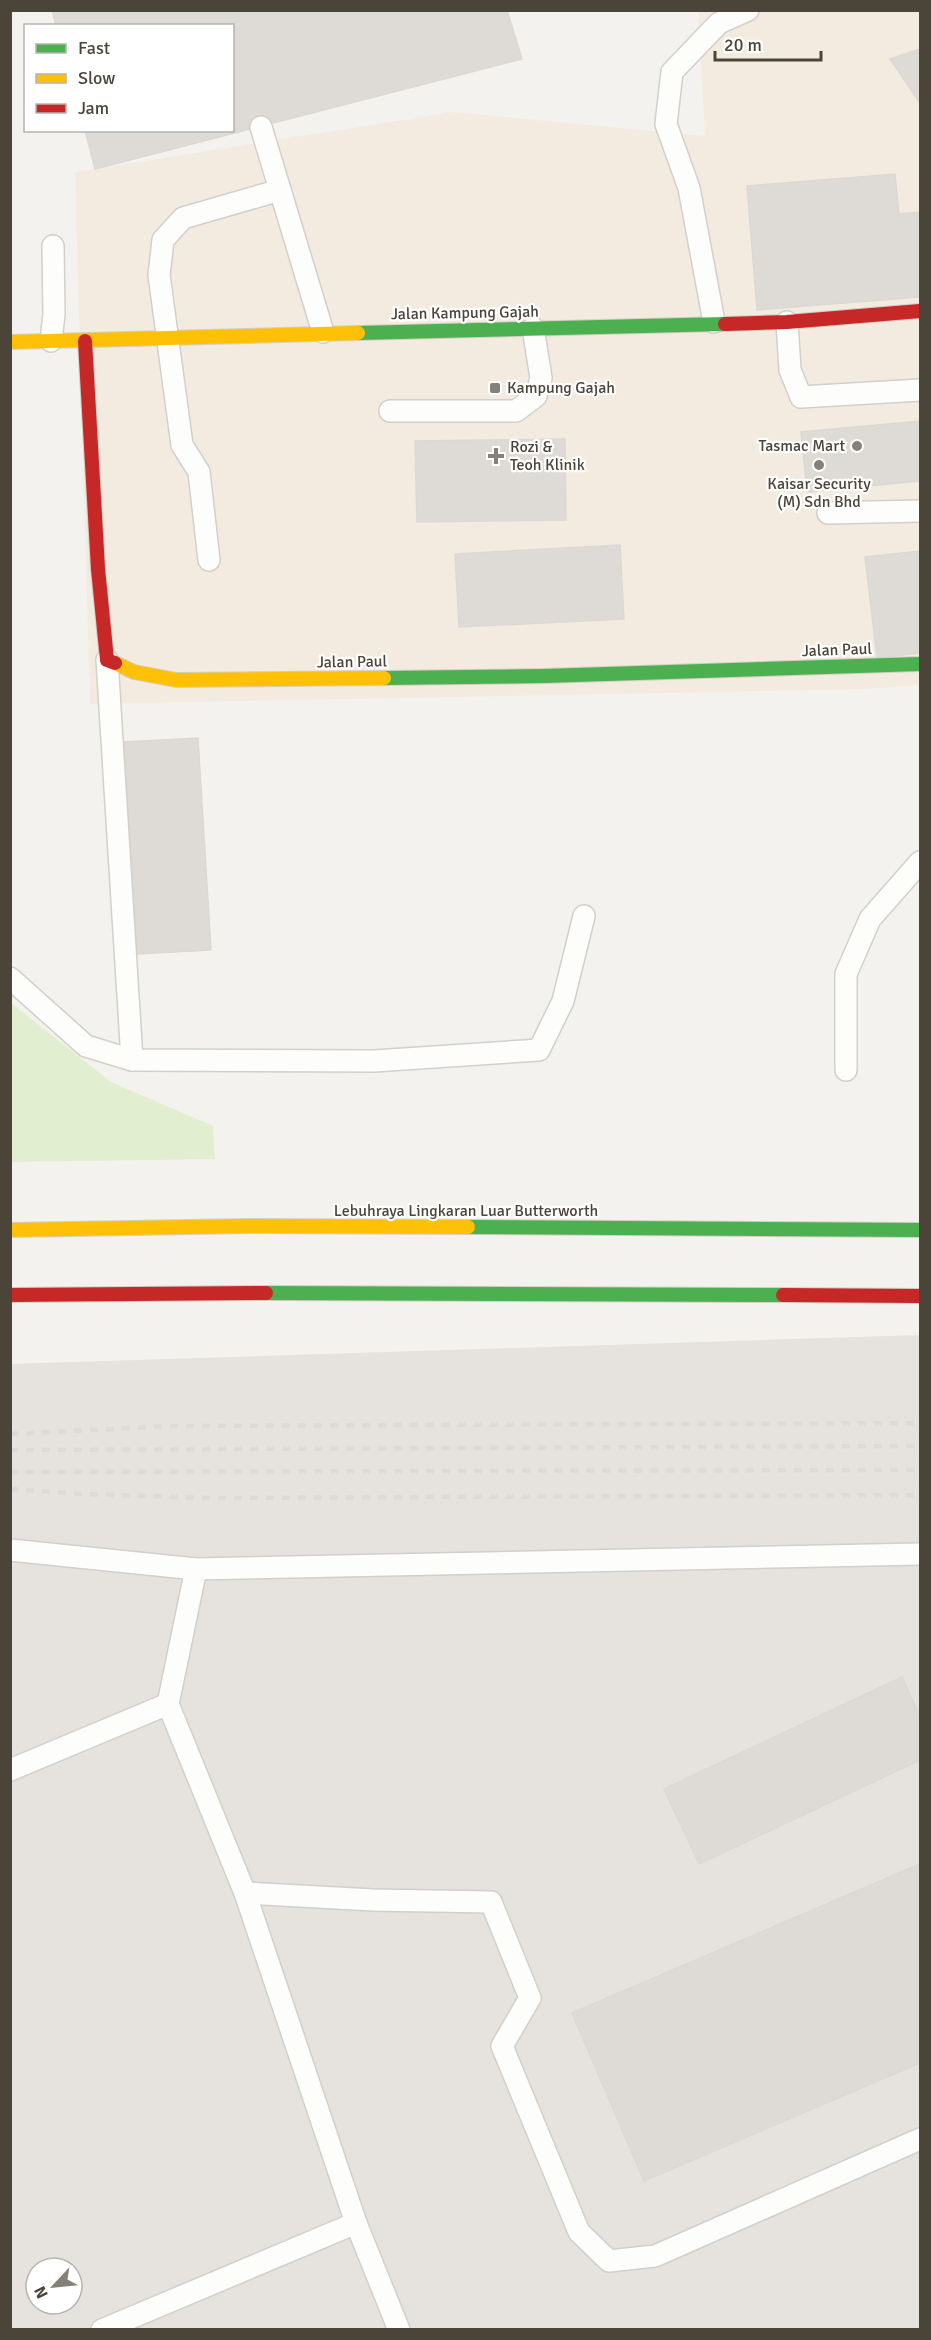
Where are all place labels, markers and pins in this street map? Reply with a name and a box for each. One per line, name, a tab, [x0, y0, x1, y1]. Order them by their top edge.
place label: Kampung Gajah	[507, 378, 615, 398]
marker: Kampung Gajah	[488, 381, 502, 395]
place label: Tasmac Mart	[758, 436, 845, 456]
place label: Rozi & Teoh Klinik	[510, 437, 585, 475]
marker: Tasmac Mart	[850, 439, 864, 453]
marker: Rozi & Teoh Klinik	[487, 447, 505, 465]
marker: Kaisar Security (M) Sdn Bhd	[812, 458, 826, 472]
place label: Kaisar Security (M) Sdn Bhd	[767, 474, 871, 512]

